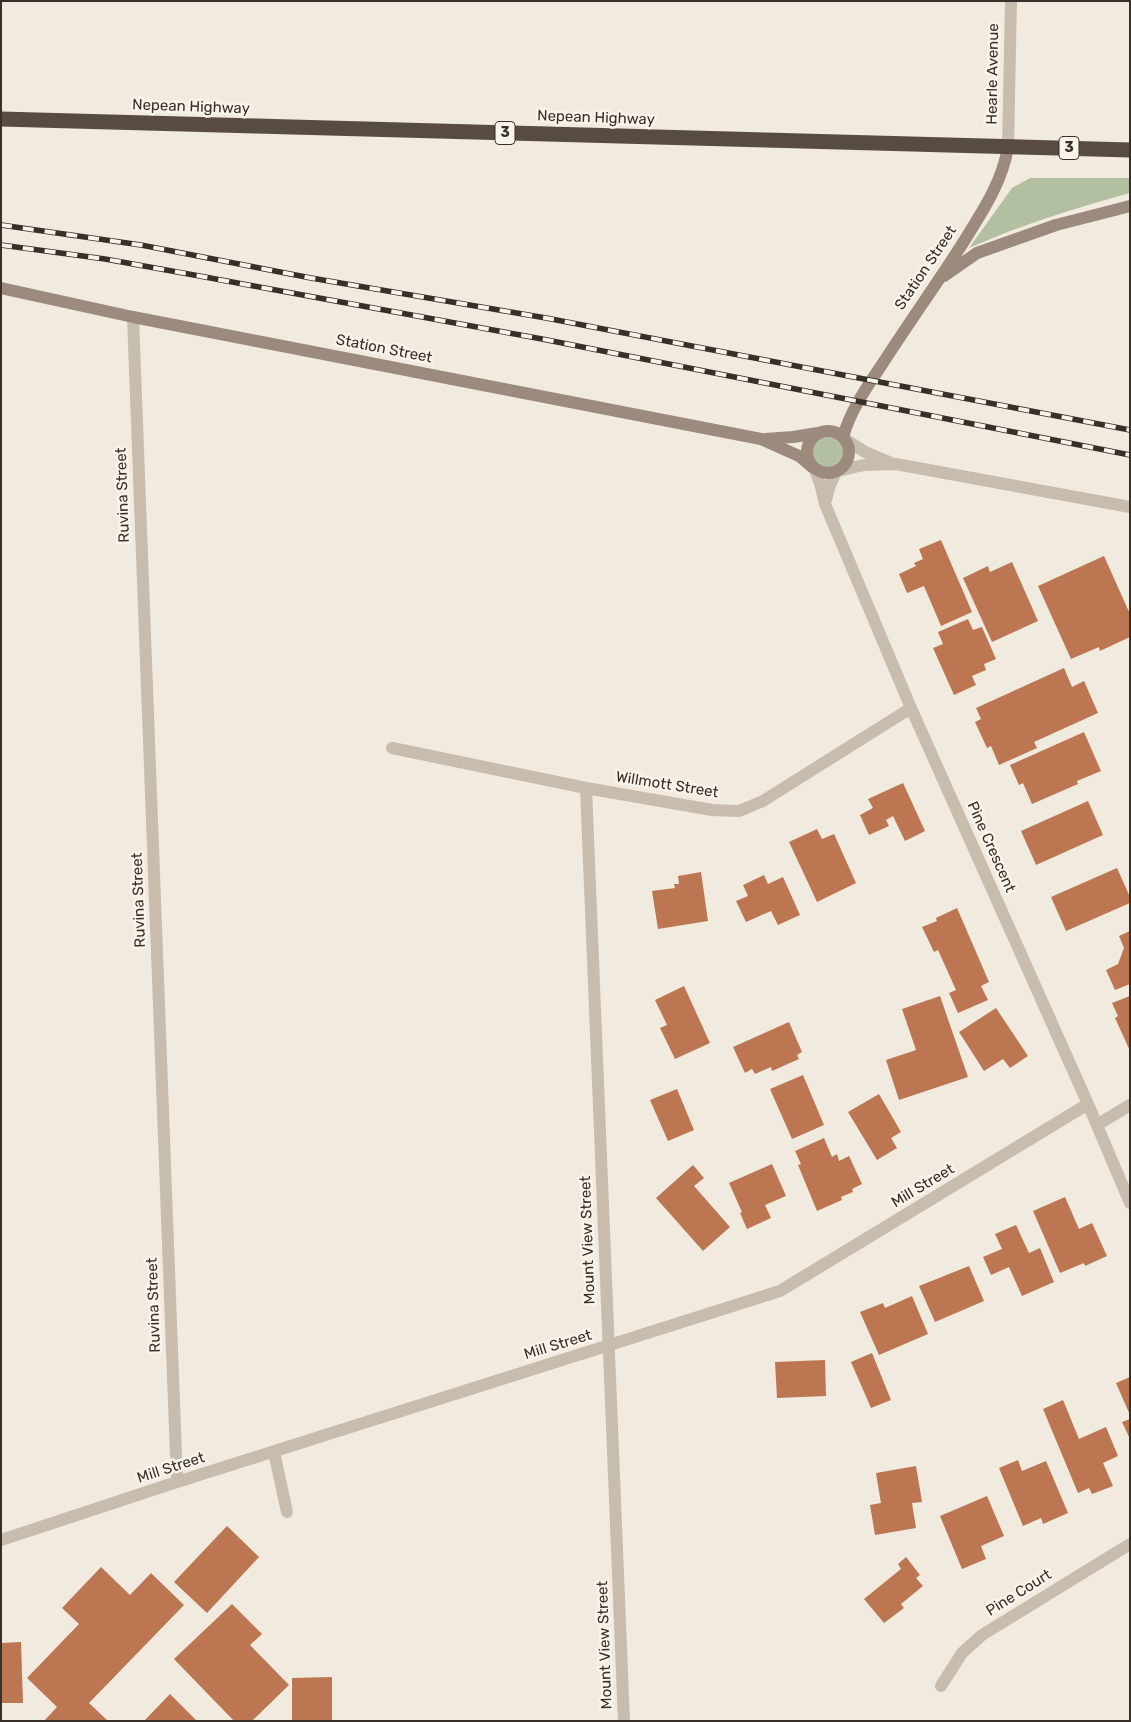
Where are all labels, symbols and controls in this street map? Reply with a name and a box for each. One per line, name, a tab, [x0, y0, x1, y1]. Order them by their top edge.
street label: Hearle Avenue	[983, 23, 1003, 125]
street label: Nepean Highway	[132, 96, 250, 118]
street label: Nepean Highway	[537, 107, 655, 129]
road number: 3	[495, 122, 515, 144]
road number: 3	[1059, 136, 1079, 160]
street label: Station Street	[891, 222, 961, 314]
street label: Station Street	[334, 331, 434, 367]
street label: Ruvina Street	[112, 447, 134, 543]
street label: Willmott Street	[614, 768, 720, 802]
street label: Pine Crescent	[963, 799, 1019, 895]
street label: Ruvina Street	[128, 852, 150, 948]
street label: Mill Street	[888, 1160, 958, 1212]
street label: Mount View Street	[577, 1175, 599, 1305]
street label: Ruvina Street	[143, 1257, 165, 1353]
street label: Mill Street	[522, 1326, 594, 1364]
street label: Mill Street	[135, 1449, 207, 1487]
street label: Pine Court	[983, 1566, 1055, 1620]
street label: Mount View Street	[594, 1580, 616, 1710]

